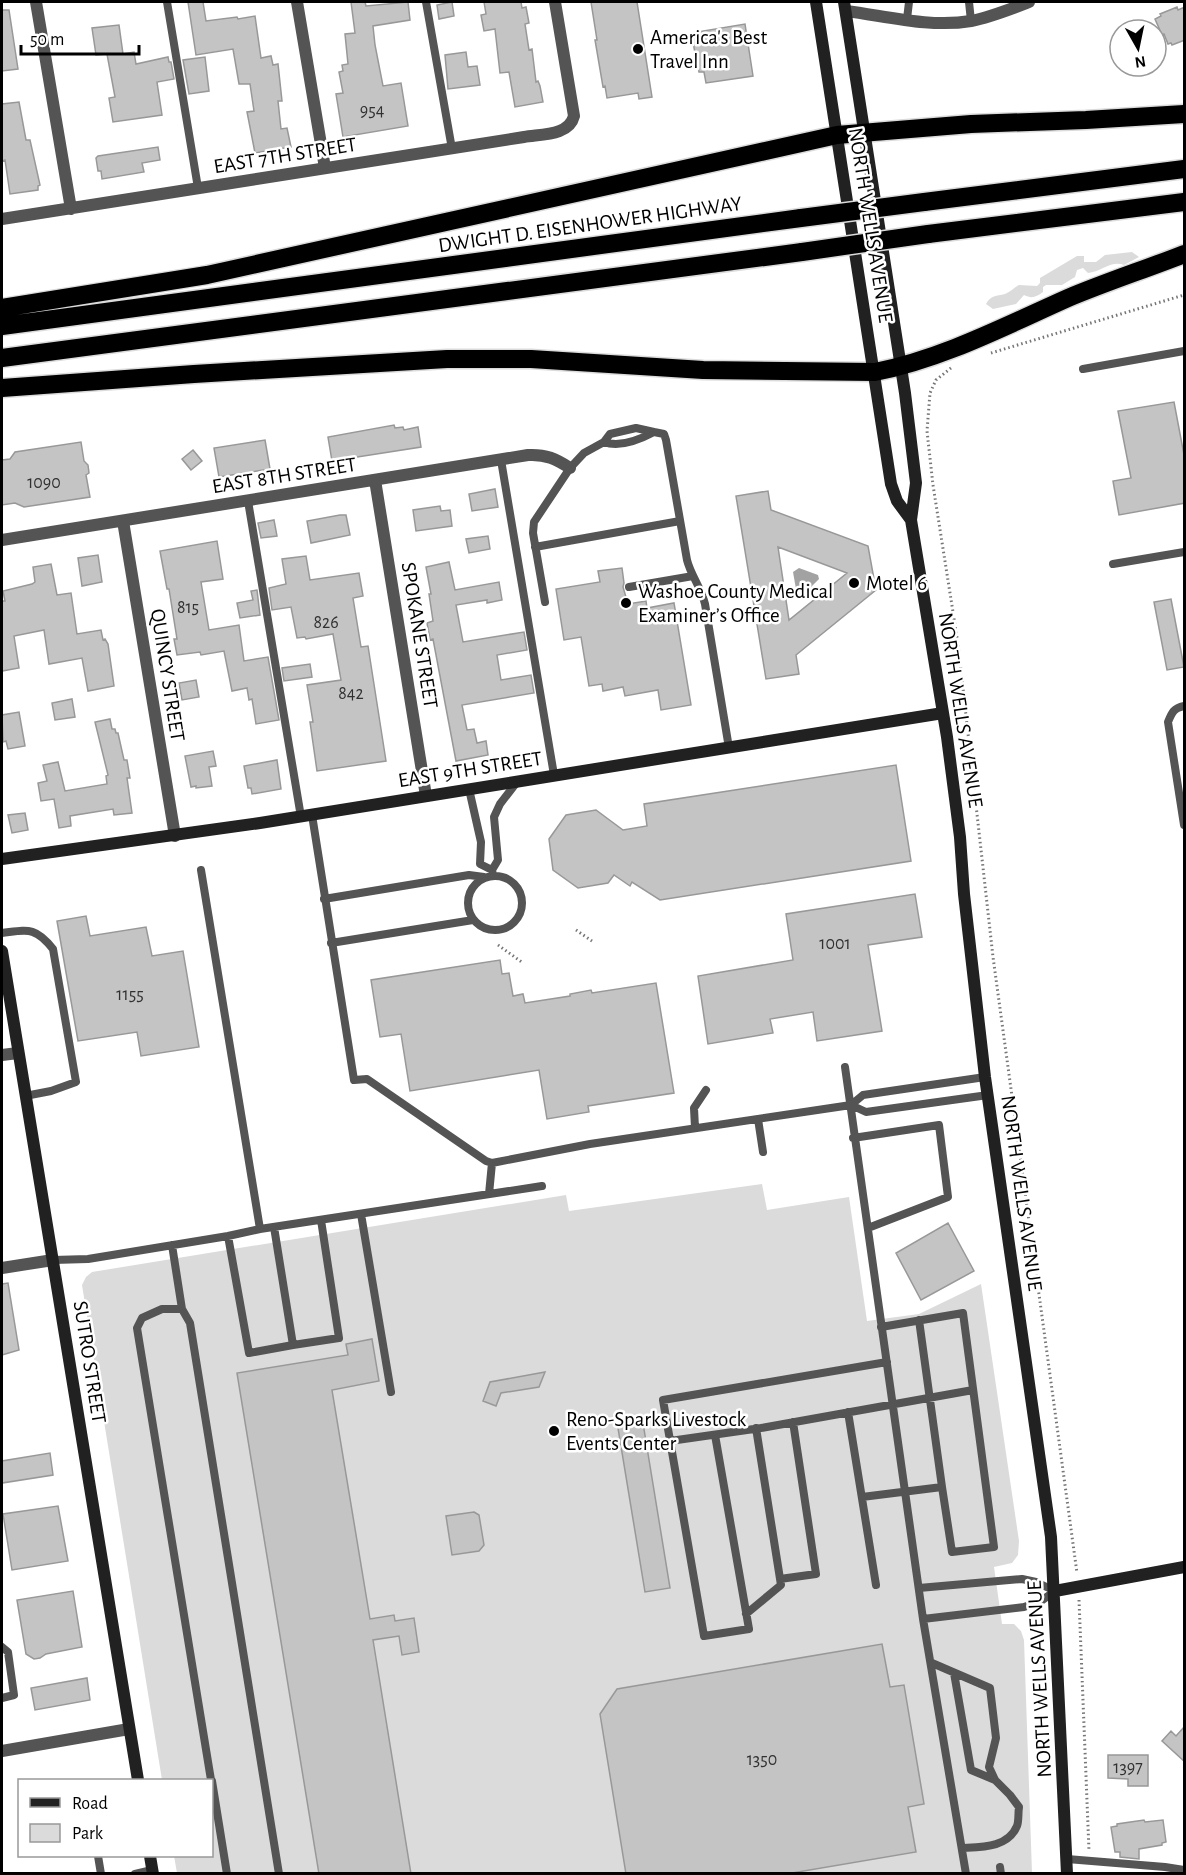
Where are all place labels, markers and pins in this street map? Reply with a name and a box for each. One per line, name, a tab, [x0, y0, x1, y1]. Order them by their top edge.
place label: America's Best Travel Inn	[650, 27, 768, 72]
marker: America's Best Travel Inn	[631, 42, 645, 56]
place label: Motel 6	[866, 573, 927, 594]
marker: Motel 6	[847, 576, 861, 590]
place label: Washoe County Medical Examiner’s Office	[638, 581, 833, 626]
marker: Washoe County Medical Examiner’s Office	[619, 596, 633, 610]
place label: Reno-Sparks Livestock Events Center	[566, 1409, 747, 1454]
marker: Reno-Sparks Livestock Events Center	[547, 1424, 561, 1438]

